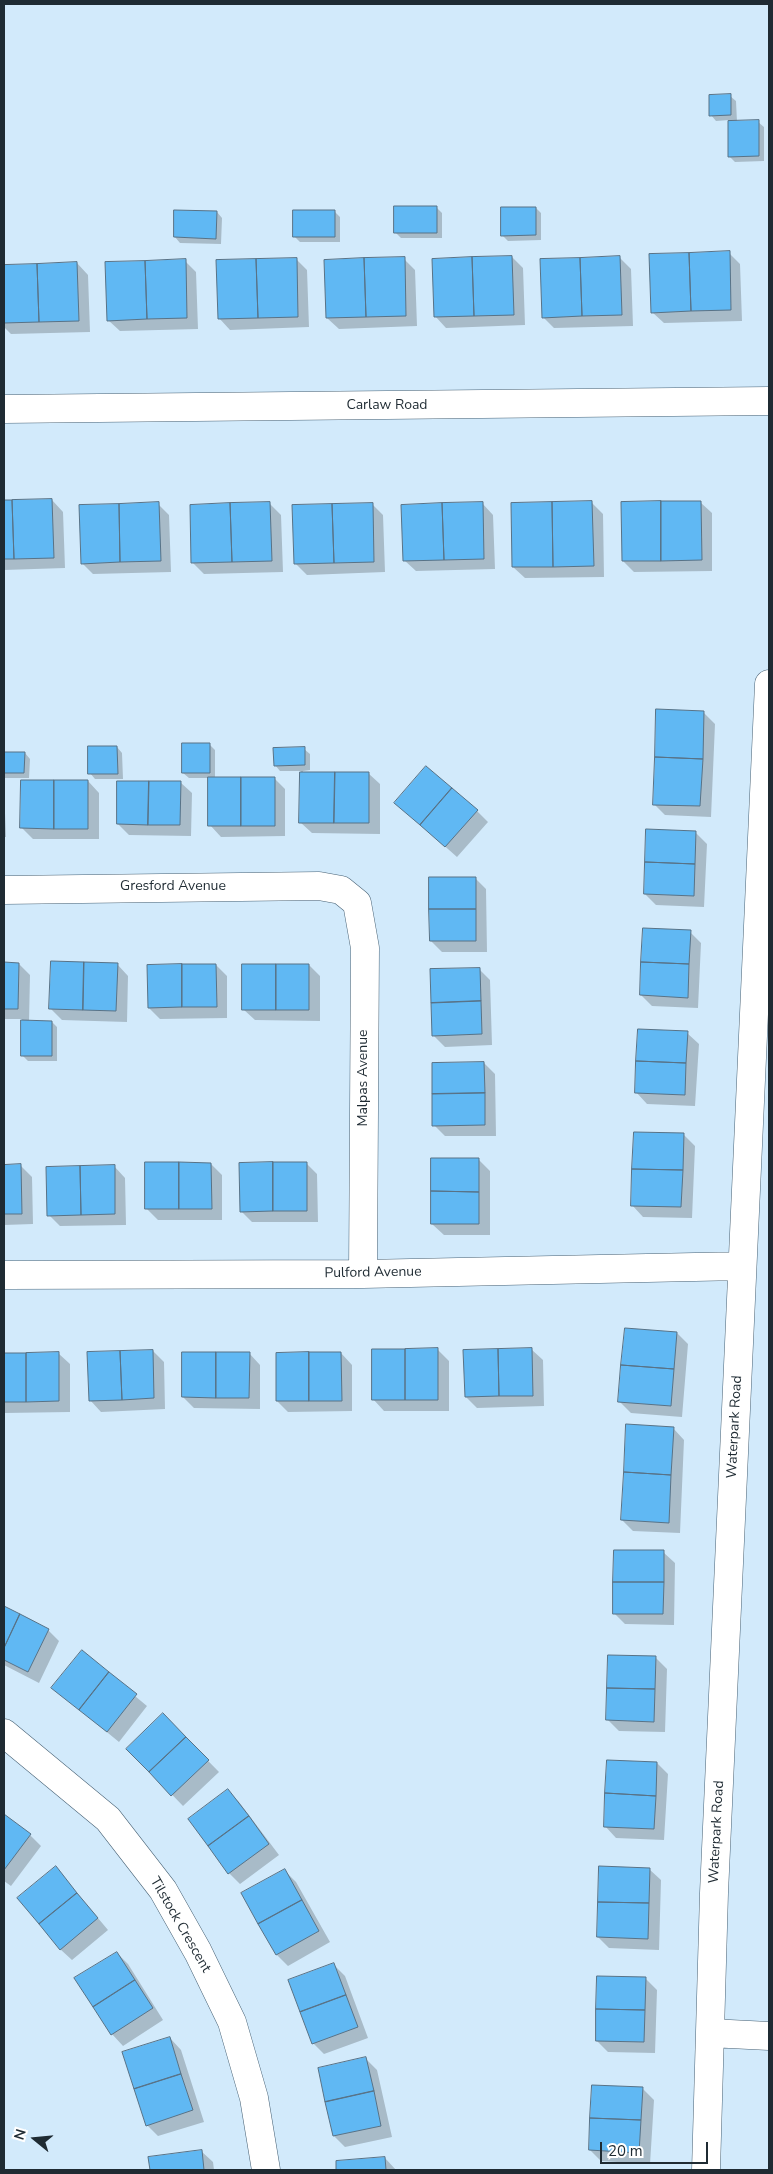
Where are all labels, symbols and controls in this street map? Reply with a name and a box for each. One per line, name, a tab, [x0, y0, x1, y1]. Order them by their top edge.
street label: Carlaw Road	[346, 398, 428, 414]
street label: Gresford Avenue	[120, 879, 226, 895]
street label: Malpas Avenue	[356, 1029, 372, 1127]
street label: Pulford Avenue	[324, 1264, 422, 1282]
street label: Waterpark Road	[724, 1375, 746, 1479]
street label: Waterpark Road	[706, 1780, 728, 1884]
street label: Tilstock Crescent	[146, 1874, 214, 1976]
north arrow	[10, 2114, 60, 2164]
text: N	[10, 2127, 31, 2142]
scale bar	[603, 2132, 710, 2164]
text: 20 m	[608, 2141, 643, 2161]

